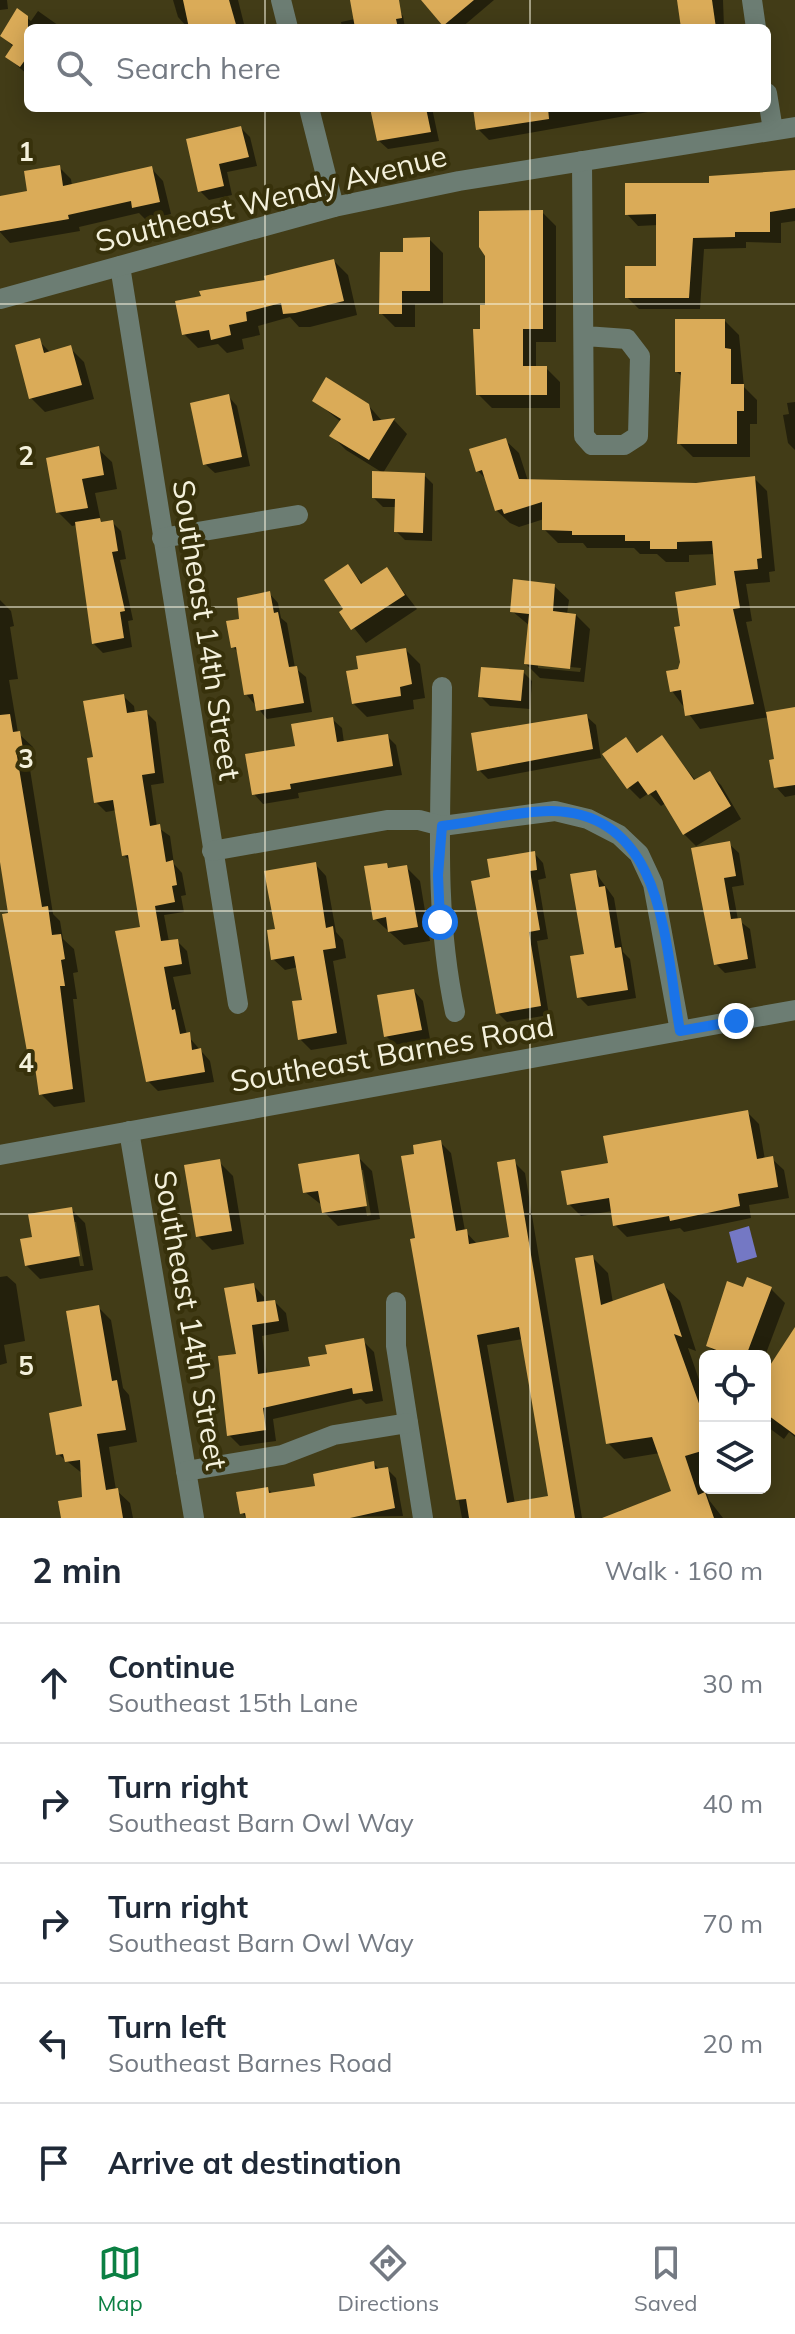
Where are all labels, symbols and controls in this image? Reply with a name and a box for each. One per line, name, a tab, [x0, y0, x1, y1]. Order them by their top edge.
search box	[24, 24, 771, 112]
icon: search	[52, 46, 96, 90]
text: Search here	[116, 49, 281, 87]
text: 1	[18, 135, 34, 168]
street label: Southeast Wendy Avenue	[92, 136, 450, 260]
text: 2	[18, 439, 34, 472]
street label: Southeast 14th Street	[164, 477, 250, 783]
text: 3	[18, 742, 34, 775]
route start	[422, 904, 458, 940]
route end	[718, 1003, 754, 1039]
street label: Southeast Barnes Road	[227, 1006, 557, 1100]
text: 4	[18, 1046, 34, 1079]
street label: Southeast 14th Street	[146, 1167, 236, 1473]
text: 5	[18, 1349, 34, 1382]
map controls	[699, 1350, 771, 1494]
button: locate	[699, 1350, 771, 1422]
button: layers	[699, 1422, 771, 1494]
text: 2 min	[32, 1549, 122, 1592]
text: Walk · 160 m	[604, 1554, 763, 1587]
text: Continue	[108, 1648, 235, 1686]
icon: ahead	[32, 1661, 76, 1705]
text: 30 m	[702, 1667, 763, 1700]
text: Southeast 15th Lane	[108, 1686, 358, 1719]
text: Turn right	[108, 1768, 248, 1806]
icon: right	[32, 1781, 76, 1825]
text: 40 m	[702, 1787, 763, 1820]
text: Southeast Barn Owl Way	[108, 1806, 414, 1839]
text: Turn right	[108, 1888, 248, 1926]
icon: right	[32, 1901, 76, 1945]
text: 70 m	[702, 1907, 763, 1940]
text: Southeast Barn Owl Way	[108, 1926, 414, 1959]
text: Turn left	[108, 2008, 226, 2046]
icon: left	[32, 2021, 76, 2065]
text: 20 m	[702, 2027, 763, 2060]
text: Southeast Barnes Road	[108, 2046, 392, 2079]
icon: arrive	[32, 2141, 76, 2185]
text: Arrive at destination	[108, 2144, 402, 2182]
tab: Map	[97, 2241, 143, 2317]
tab: Directions	[338, 2241, 439, 2317]
tab: Saved	[634, 2241, 698, 2317]

